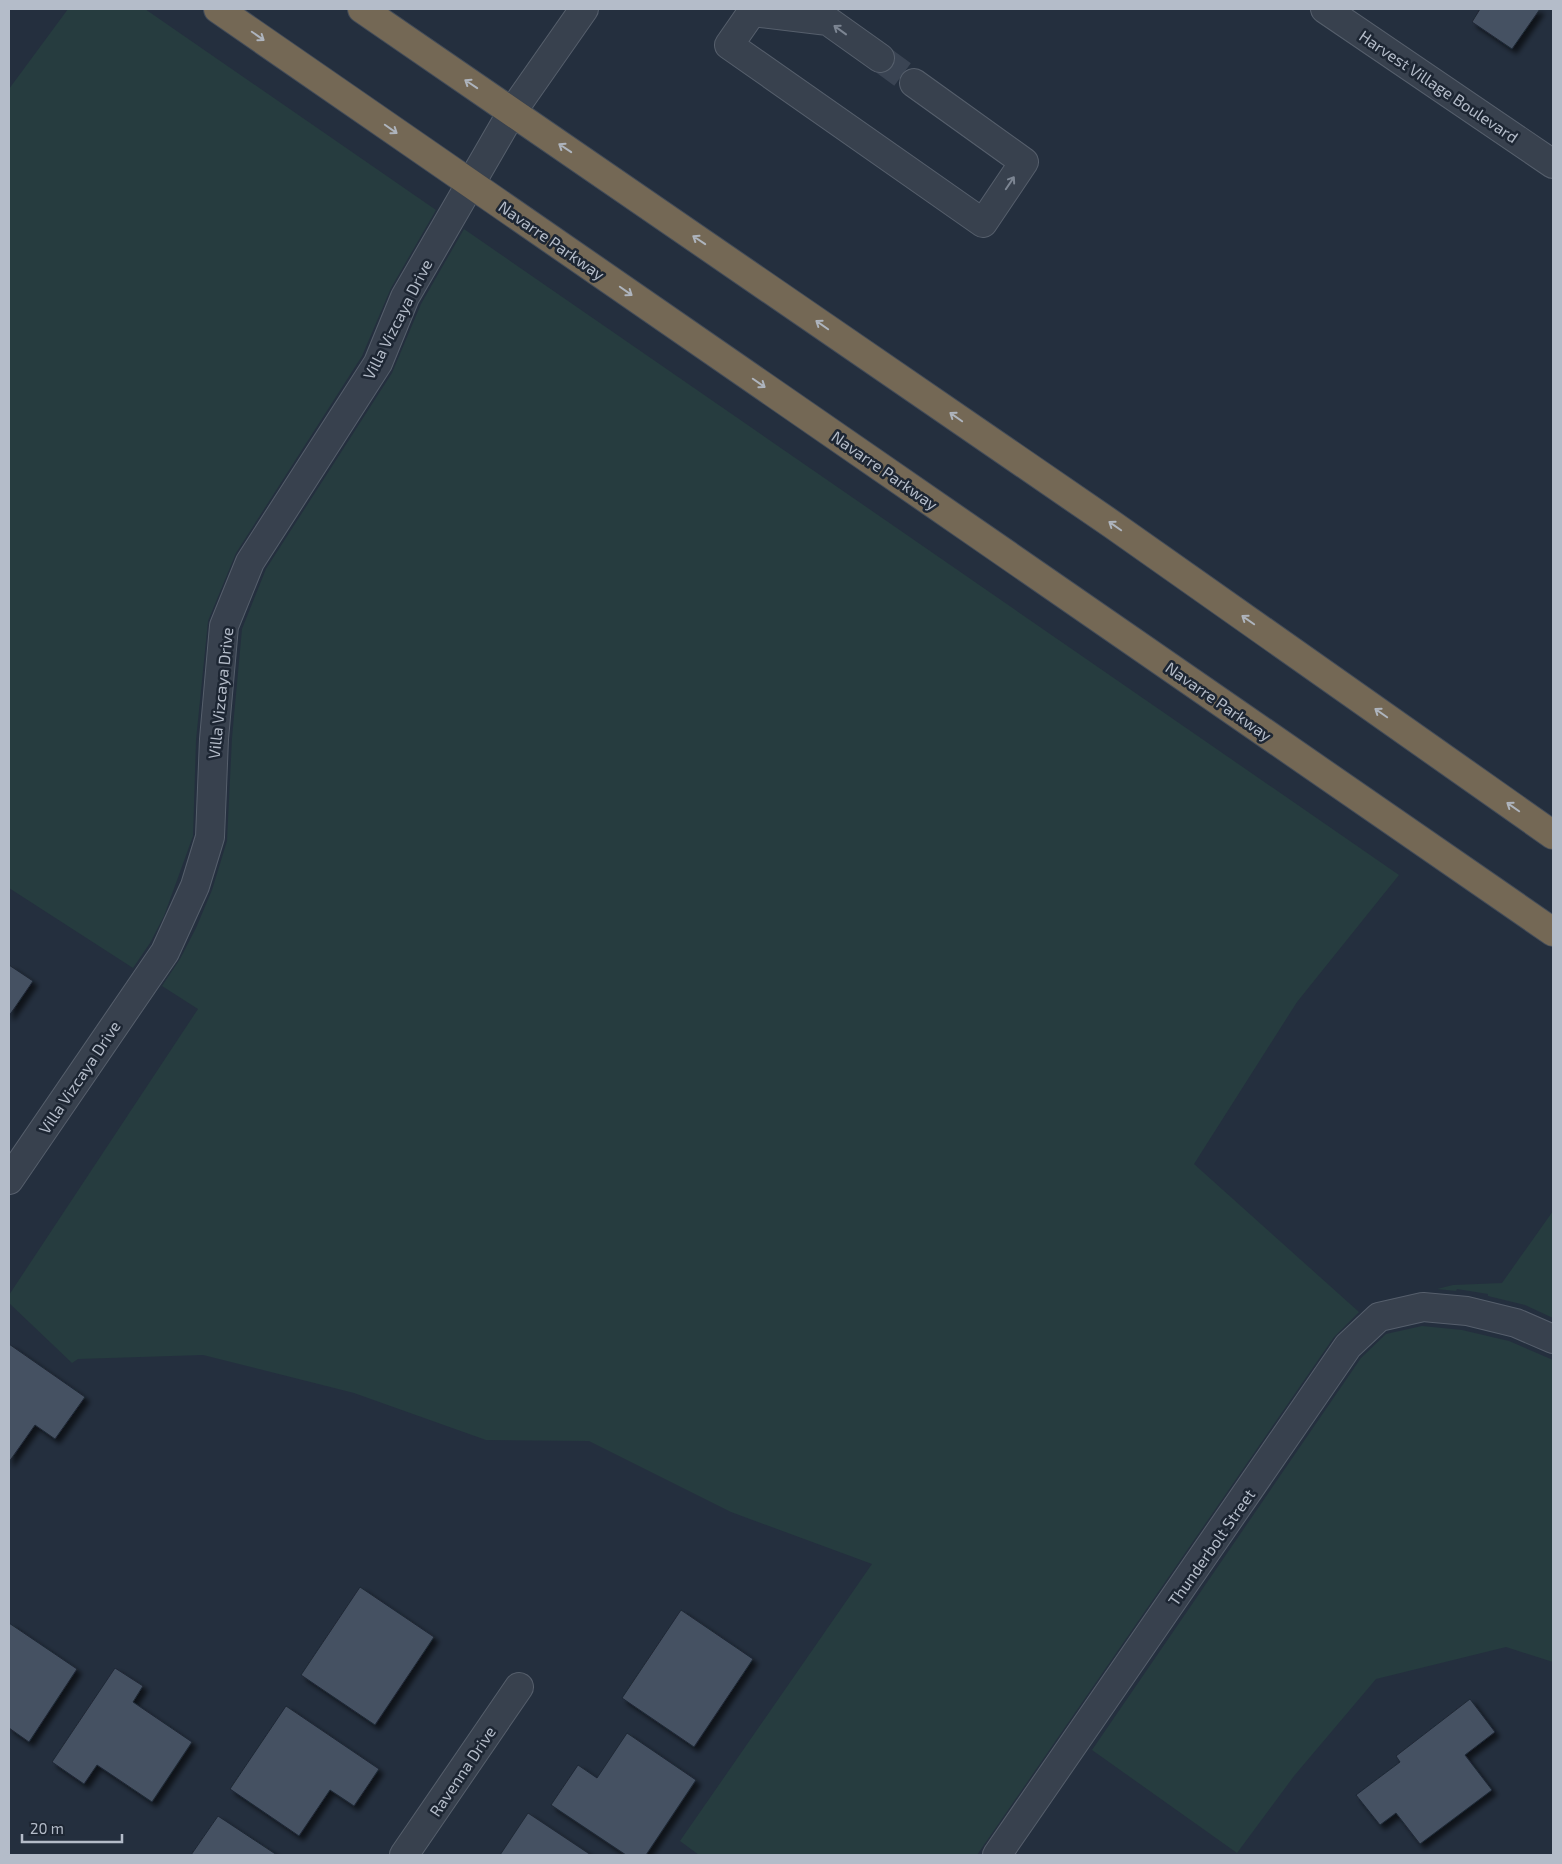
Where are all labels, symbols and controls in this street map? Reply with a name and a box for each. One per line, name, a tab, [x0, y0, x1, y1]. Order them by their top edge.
one-way arrow	[833, 25, 847, 35]
street label: Harvest Village Boulevard	[1356, 26, 1522, 146]
one-way arrow	[250, 32, 264, 42]
one-way arrow	[465, 79, 479, 89]
one-way arrow	[384, 124, 398, 134]
one-way arrow	[558, 143, 572, 153]
one-way arrow	[1005, 176, 1015, 190]
street label: Navarre Parkway	[495, 196, 609, 284]
one-way arrow	[692, 235, 706, 245]
street label: Villa Vizcaya Drive	[358, 256, 436, 382]
one-way arrow	[619, 286, 633, 296]
one-way arrow	[815, 320, 829, 330]
one-way arrow	[752, 378, 766, 388]
one-way arrow	[949, 412, 963, 422]
street label: Navarre Parkway	[828, 426, 942, 514]
one-way arrow	[1108, 521, 1122, 531]
one-way arrow	[1241, 615, 1255, 625]
street label: Villa Vizcaya Drive	[204, 626, 236, 760]
street label: Navarre Parkway	[1162, 657, 1276, 745]
one-way arrow	[1374, 708, 1388, 718]
one-way arrow	[1507, 802, 1521, 812]
street label: Villa Vizcaya Drive	[34, 1017, 124, 1137]
street label: Thunderbolt Street	[1164, 1485, 1258, 1609]
street label: Ravenna Drive	[425, 1722, 499, 1820]
scale bar	[22, 1812, 122, 1844]
text: 20 m	[30, 1819, 64, 1837]

